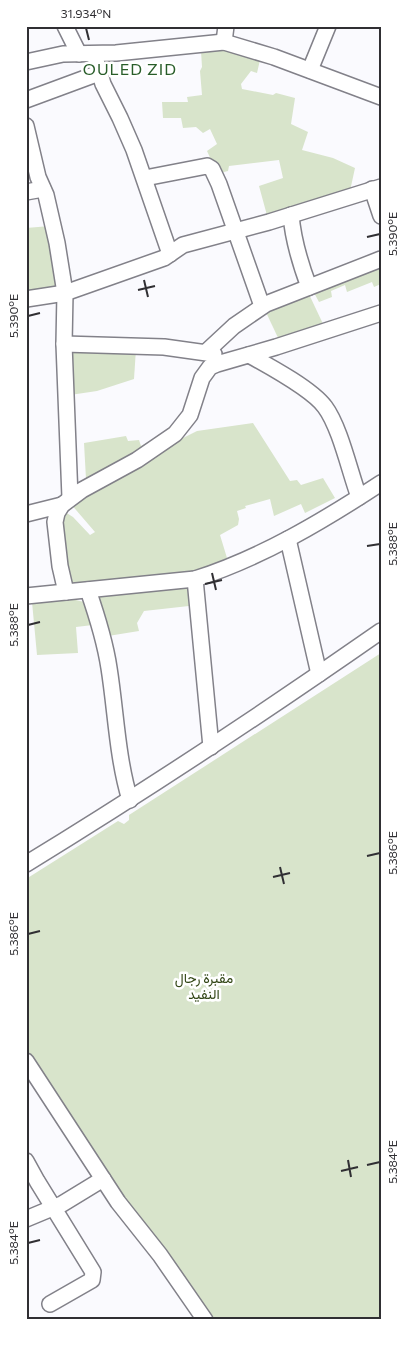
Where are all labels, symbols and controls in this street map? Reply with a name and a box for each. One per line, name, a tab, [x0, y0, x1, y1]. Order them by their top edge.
text: 31.934°N	[61, 6, 111, 20]
district label: OULED ZID	[83, 59, 177, 78]
text: 5.390°E	[385, 212, 399, 256]
text: 5.390°E	[6, 294, 20, 338]
text: 5.388°E	[385, 522, 399, 566]
text: 5.388°E	[6, 603, 20, 647]
text: 5.386°E	[385, 831, 399, 875]
text: 5.386°E	[6, 912, 20, 956]
park label: مقبرة رجال النفيد	[175, 969, 233, 1002]
text: 5.384°E	[385, 1140, 399, 1184]
text: 5.384°E	[6, 1221, 20, 1265]

